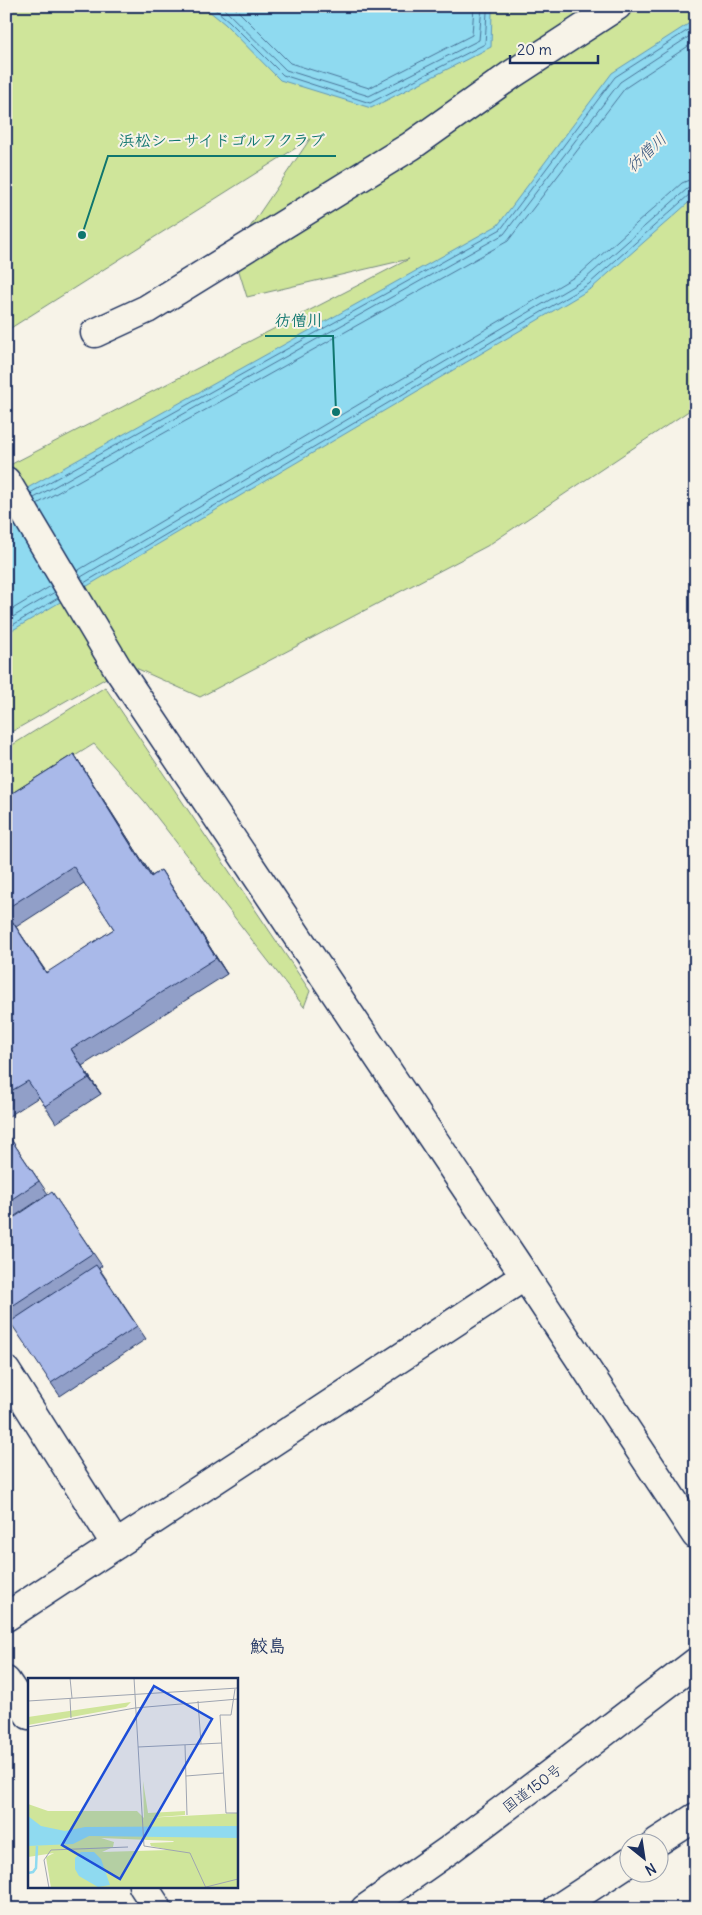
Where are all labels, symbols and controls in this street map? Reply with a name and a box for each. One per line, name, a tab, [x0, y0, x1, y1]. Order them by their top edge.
scale bar	[510, 32, 597, 64]
text: 20 m	[517, 40, 552, 59]
callout: 浜松シーサイドゴルフクラブ	[108, 125, 336, 156]
water label: 彷僧川	[622, 128, 670, 176]
text: 浜松シーサイドゴルフクラブ	[119, 130, 325, 150]
callout: 彷僧川	[265, 305, 333, 336]
text: 彷僧川	[275, 310, 323, 330]
district label: 鮫島	[250, 1634, 286, 1657]
inset map	[28, 1678, 238, 1888]
street label: 国道150号	[499, 1760, 565, 1816]
north arrow	[620, 1832, 670, 1882]
text: N	[642, 1859, 659, 1879]

